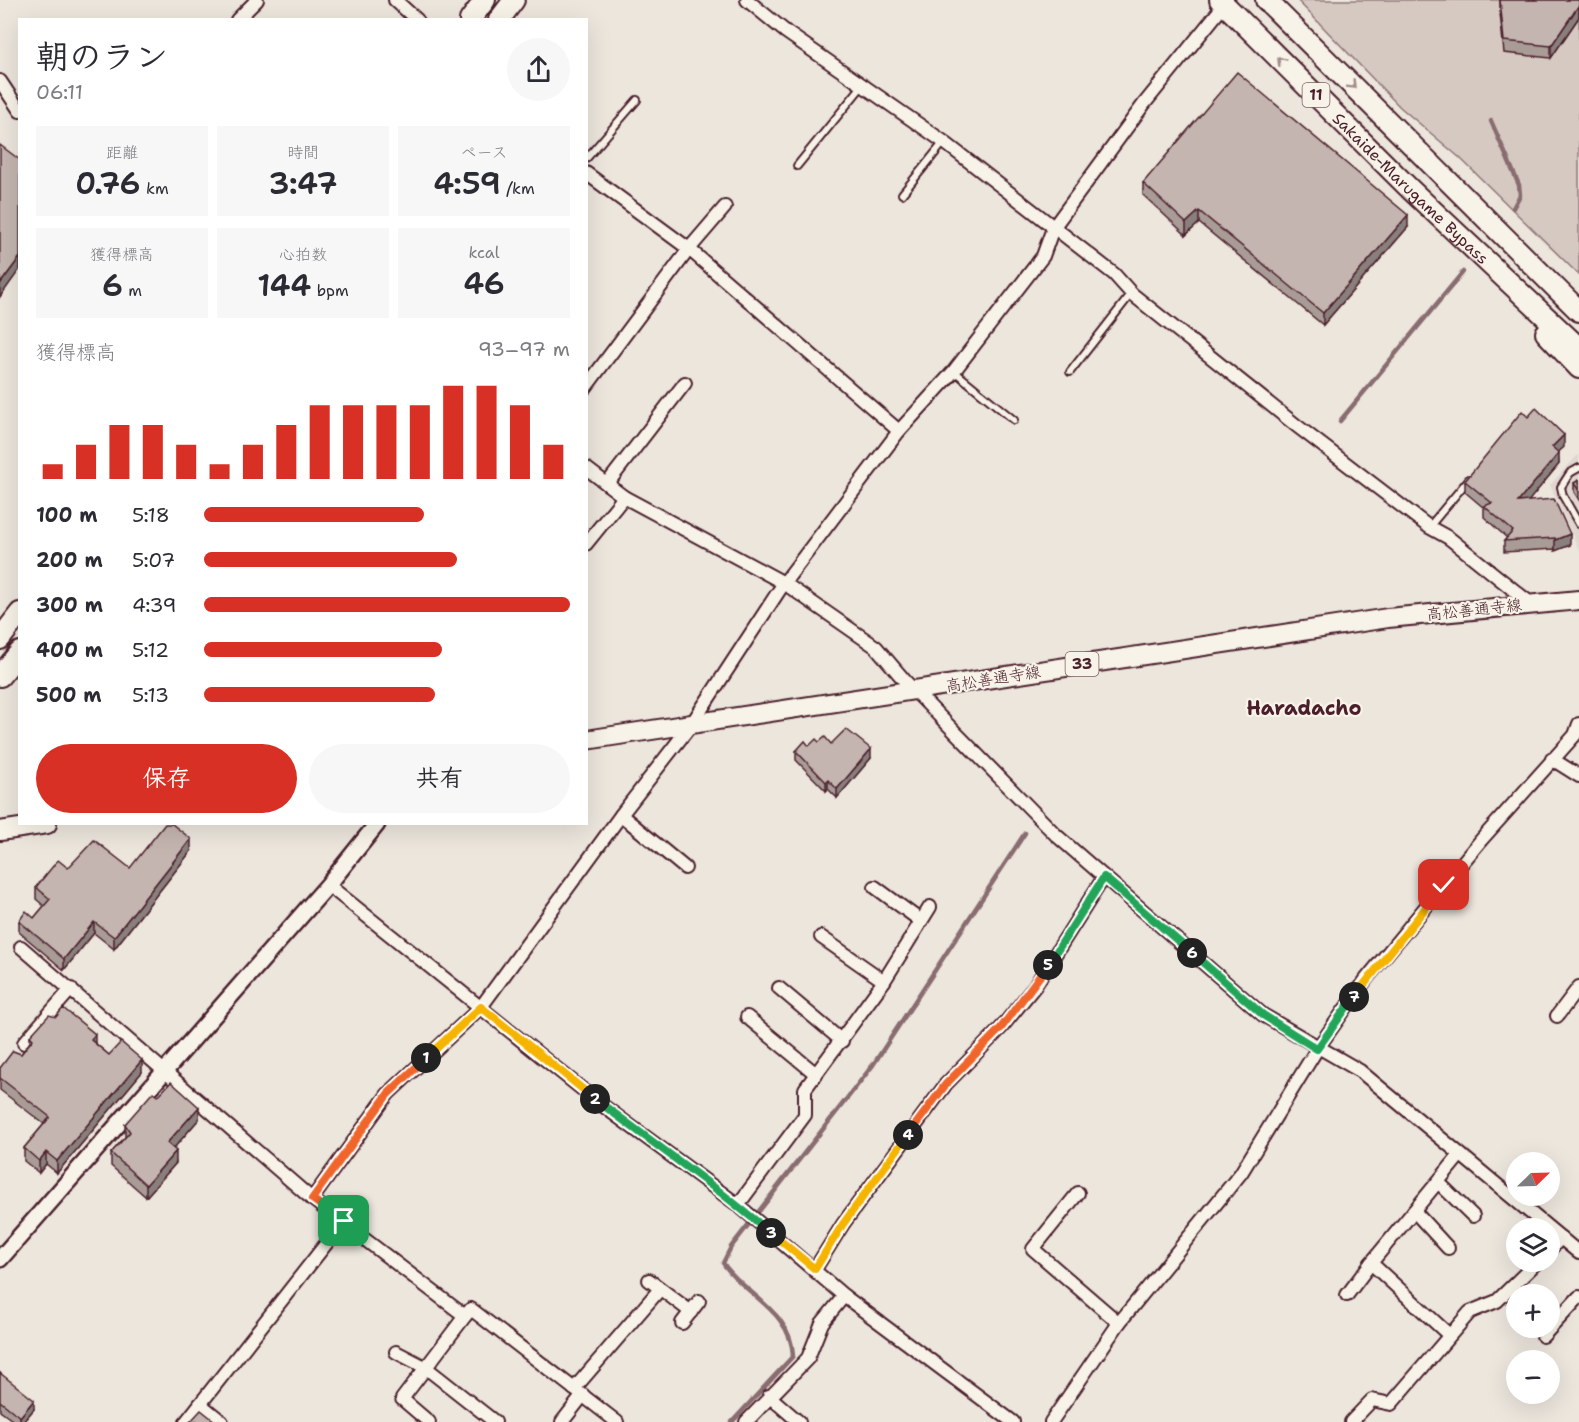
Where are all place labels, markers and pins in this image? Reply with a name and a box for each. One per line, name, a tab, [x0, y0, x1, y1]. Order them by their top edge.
pin	[1418, 859, 1469, 910]
pin: 6	[1177, 938, 1207, 968]
pin: 5	[1033, 950, 1063, 980]
pin: 7	[1339, 982, 1369, 1012]
pin: 1	[411, 1043, 441, 1073]
pin: 2	[580, 1084, 610, 1114]
pin: 4	[893, 1120, 923, 1150]
pin	[318, 1195, 369, 1246]
pin: 3	[756, 1218, 786, 1248]

